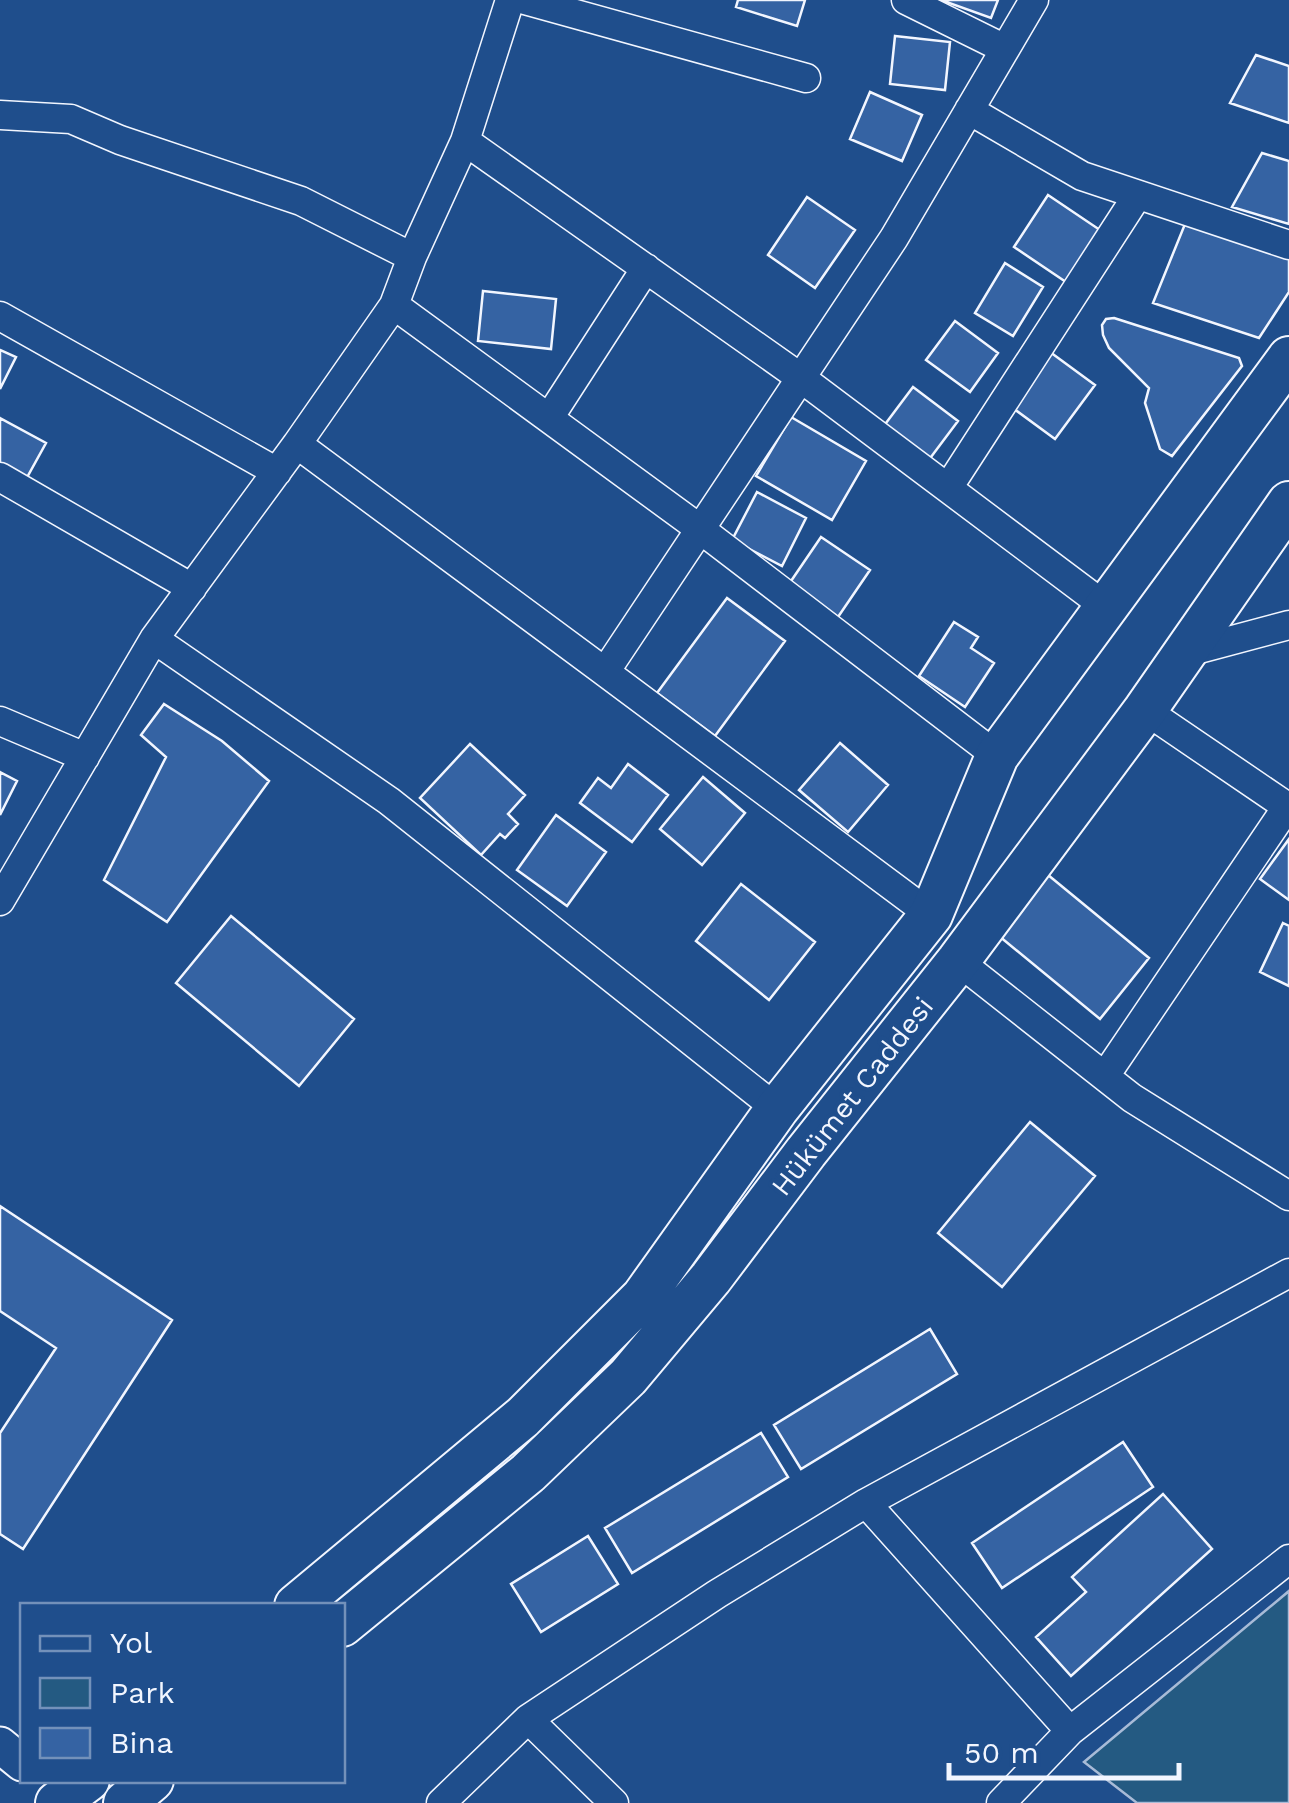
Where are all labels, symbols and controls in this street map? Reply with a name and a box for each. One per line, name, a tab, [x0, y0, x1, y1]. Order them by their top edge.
street label: Hükümet Caddesi	[765, 990, 940, 1202]
legend	[20, 1603, 345, 1783]
text: Yol	[110, 1625, 152, 1660]
text: Park	[110, 1675, 175, 1710]
scale bar	[949, 1718, 1179, 1780]
text: Bina	[110, 1725, 173, 1760]
text: 50 m	[964, 1735, 1039, 1770]

